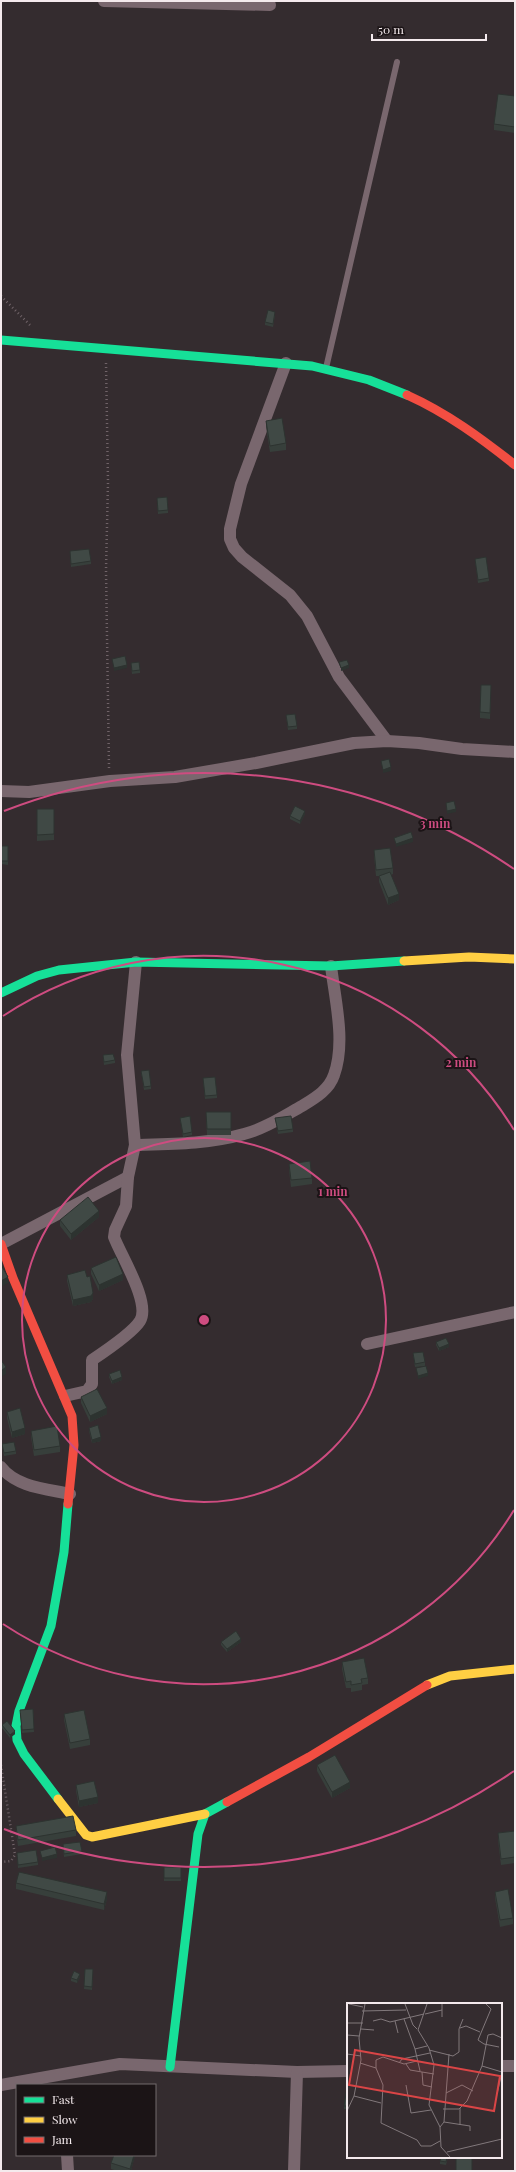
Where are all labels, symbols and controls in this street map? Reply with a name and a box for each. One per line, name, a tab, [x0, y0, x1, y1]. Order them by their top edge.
scale bar	[372, 16, 486, 42]
text: 50 m	[378, 21, 404, 37]
text: 3 min	[420, 815, 451, 831]
text: 2 min	[446, 1054, 477, 1070]
text: 1 min	[318, 1183, 348, 1199]
centre of rings	[197, 1313, 211, 1327]
inset map	[347, 2003, 502, 2158]
legend	[16, 2084, 156, 2156]
text: Fast	[52, 2091, 75, 2107]
text: Slow	[52, 2111, 78, 2127]
text: Jam	[51, 2131, 73, 2147]

